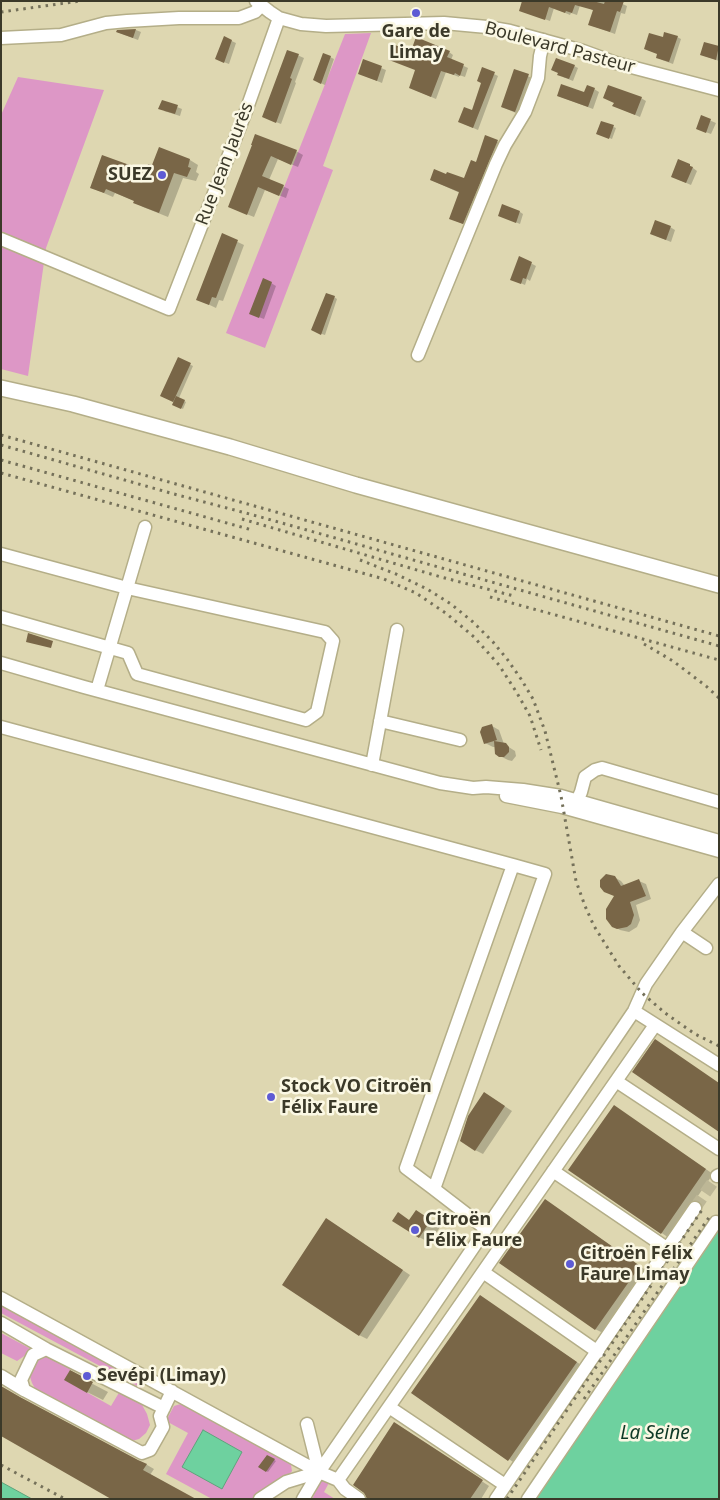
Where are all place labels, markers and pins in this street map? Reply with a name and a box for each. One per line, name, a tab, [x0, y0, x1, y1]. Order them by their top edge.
marker: Gare de Limay	[410, 7, 422, 19]
place label: Gare de Limay	[381, 21, 451, 64]
place label: SUEZ	[108, 164, 152, 186]
marker: SUEZ	[156, 169, 168, 181]
place label: Stock VO Citroën Félix Faure	[281, 1076, 432, 1118]
marker: Stock VO Citroën Félix Faure	[265, 1091, 277, 1103]
place label: Citroën Félix Faure	[425, 1209, 522, 1252]
marker: Citroën Félix Faure	[409, 1224, 421, 1236]
place label: Citroën Félix Faure Limay	[580, 1243, 693, 1286]
marker: Citroën Félix Faure Limay	[564, 1258, 576, 1270]
place label: Sevépi (Limay)	[97, 1365, 226, 1387]
marker: Sevépi (Limay)	[81, 1370, 93, 1382]

